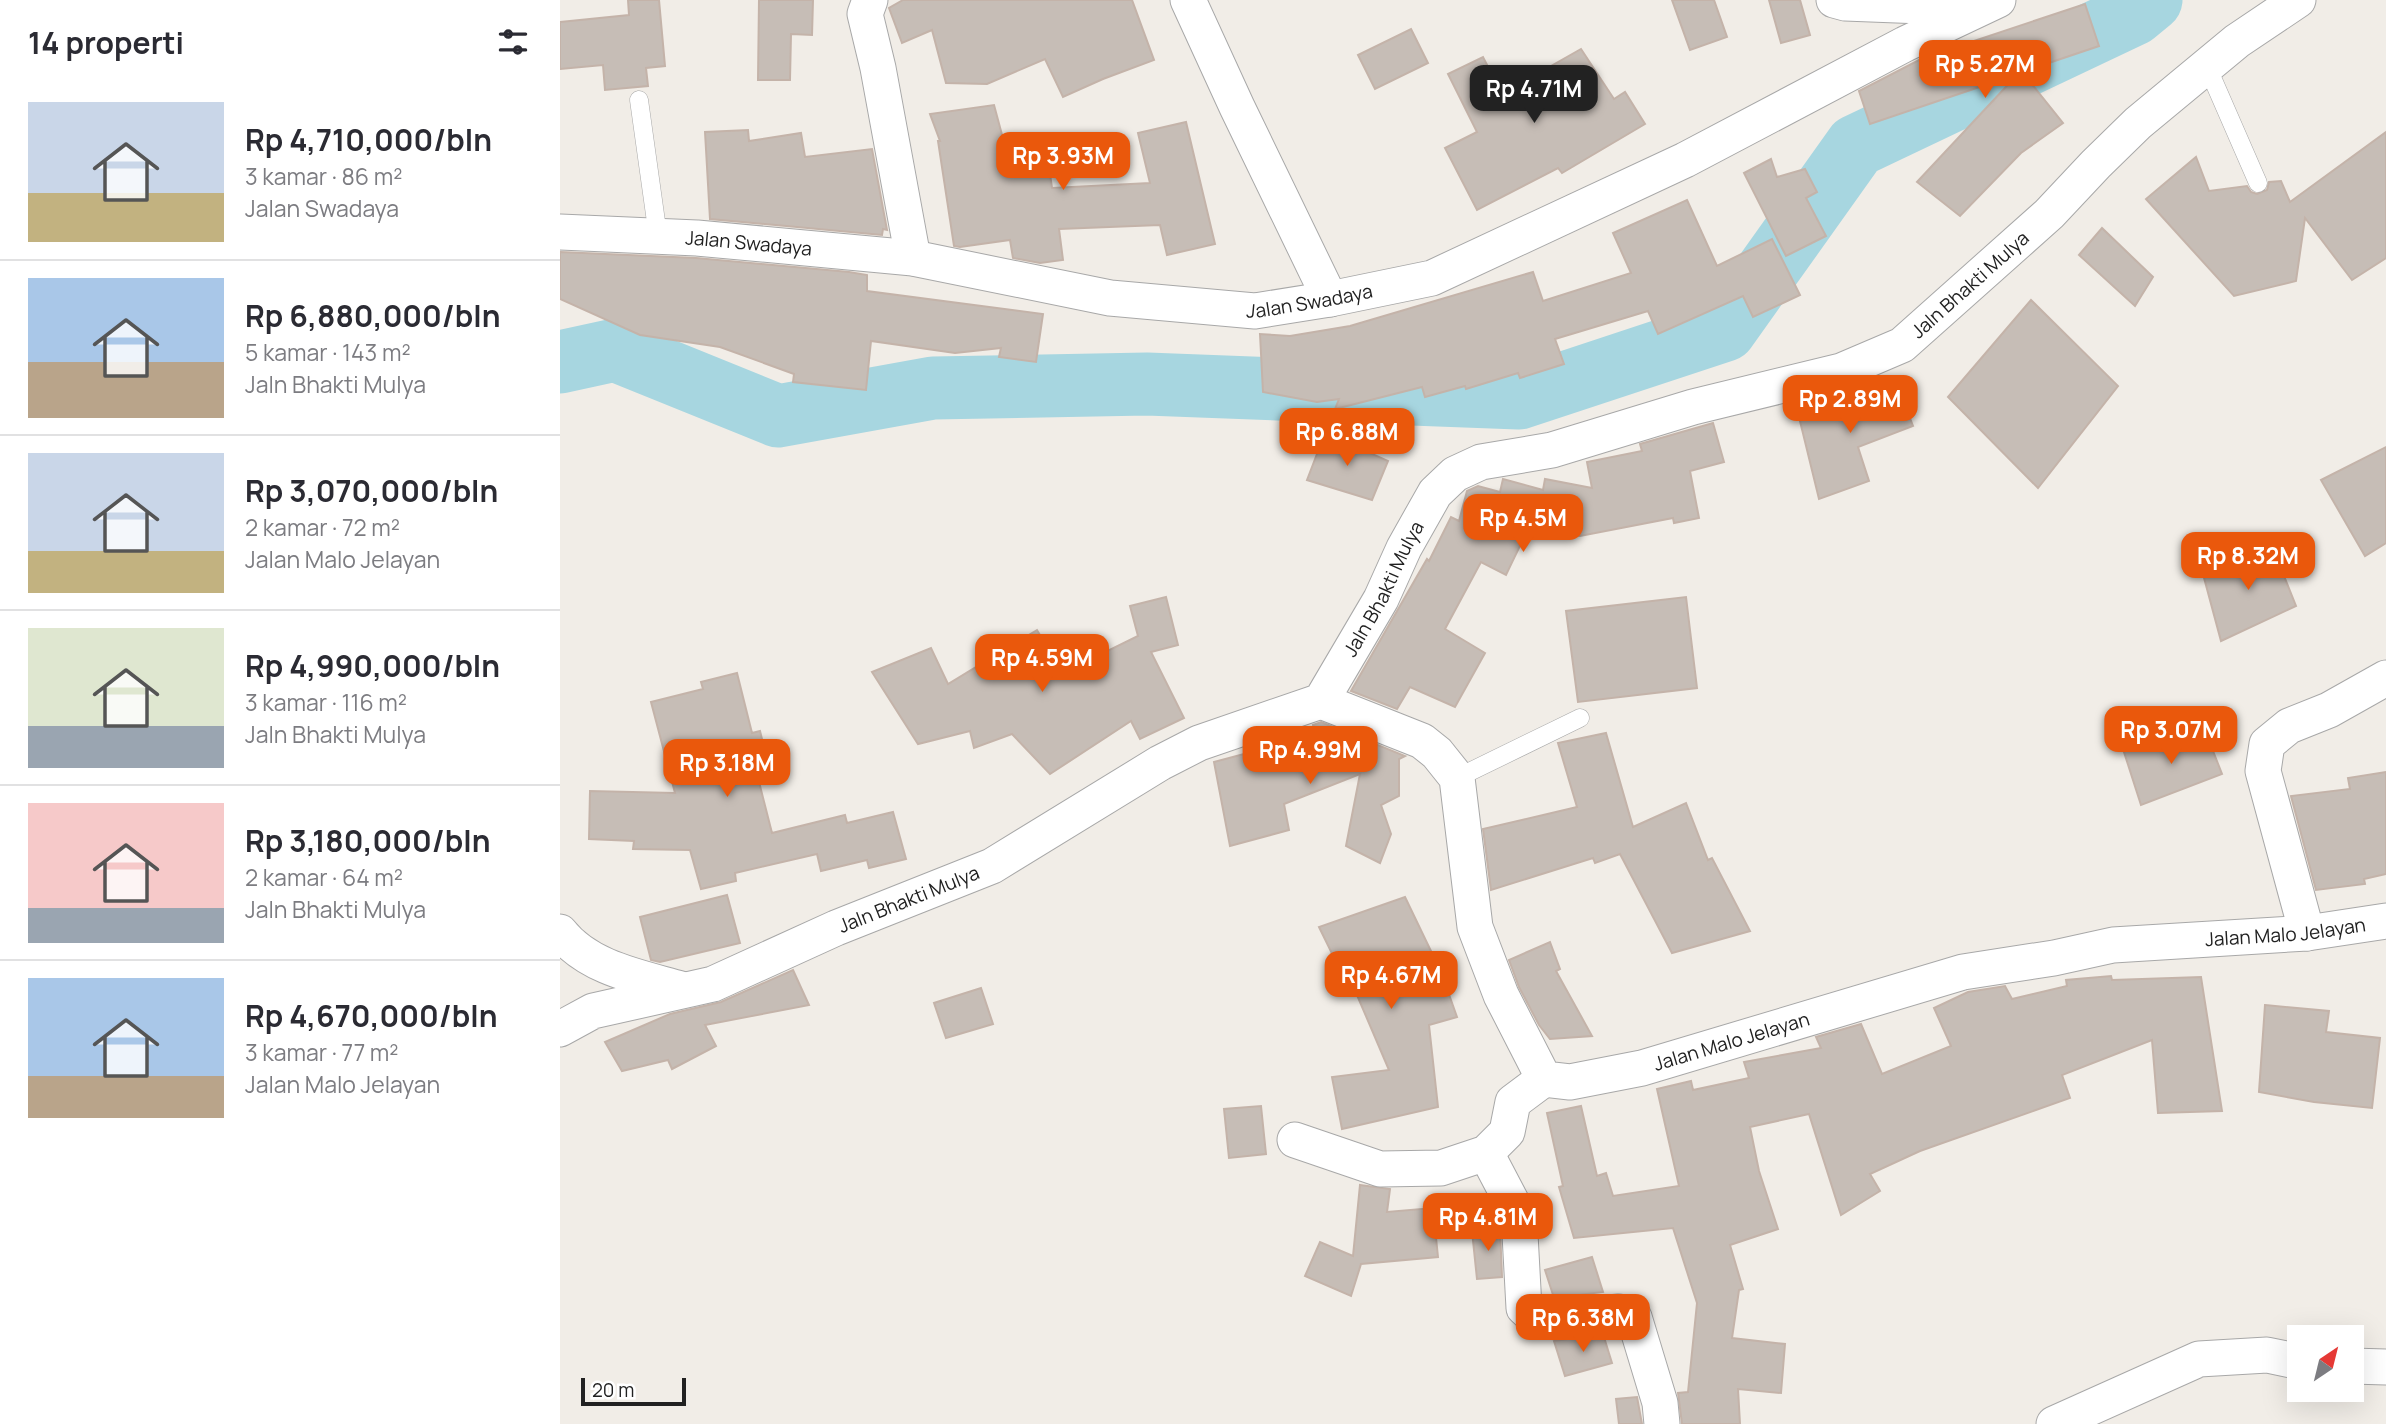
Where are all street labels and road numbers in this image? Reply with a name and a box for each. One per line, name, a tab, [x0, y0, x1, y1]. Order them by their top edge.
street label: Jalan Swadaya	[685, 224, 813, 262]
street label: Jaln Bhakti Mulya	[1905, 225, 2034, 344]
street label: Jalan Swadaya	[1246, 278, 1375, 324]
street label: Jaln Bhakti Mulya	[1337, 516, 1430, 661]
street label: Jaln Bhakti Mulya	[834, 859, 983, 939]
street label: Jalan Malo Jelayan	[2204, 911, 2367, 952]
street label: Jalan Malo Jelayan	[1650, 1006, 1813, 1077]

